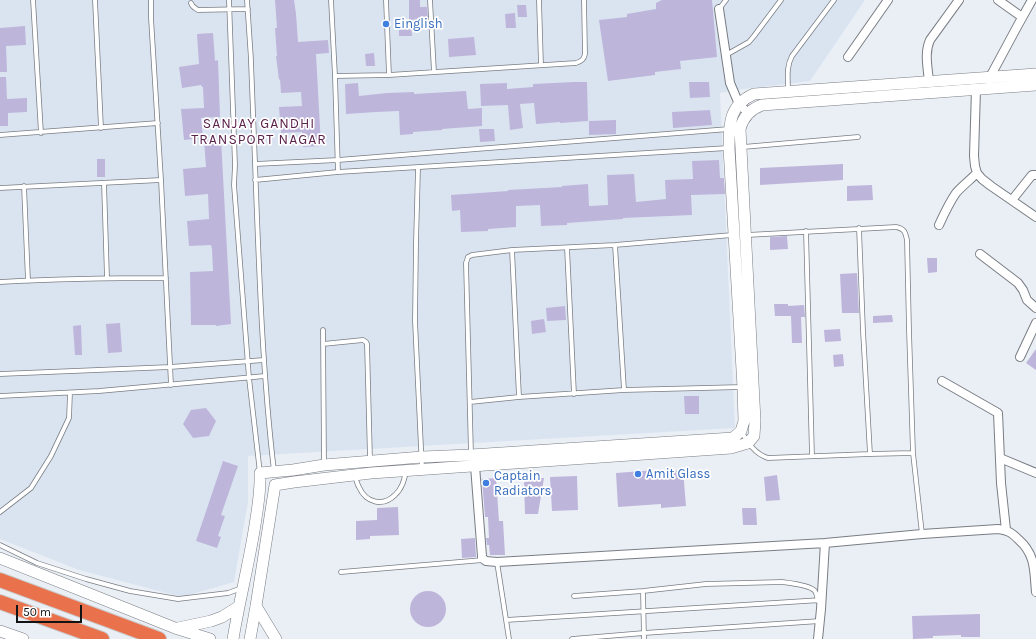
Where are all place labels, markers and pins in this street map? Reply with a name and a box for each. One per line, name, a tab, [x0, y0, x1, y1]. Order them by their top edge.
place label: Einglish	[394, 16, 443, 32]
marker: Einglish	[381, 19, 391, 29]
place label: Amit Glass	[646, 466, 710, 482]
place label: Captain Radiators	[494, 468, 551, 499]
marker: Amit Glass	[633, 469, 643, 479]
marker: Captain Radiators	[481, 478, 491, 488]

